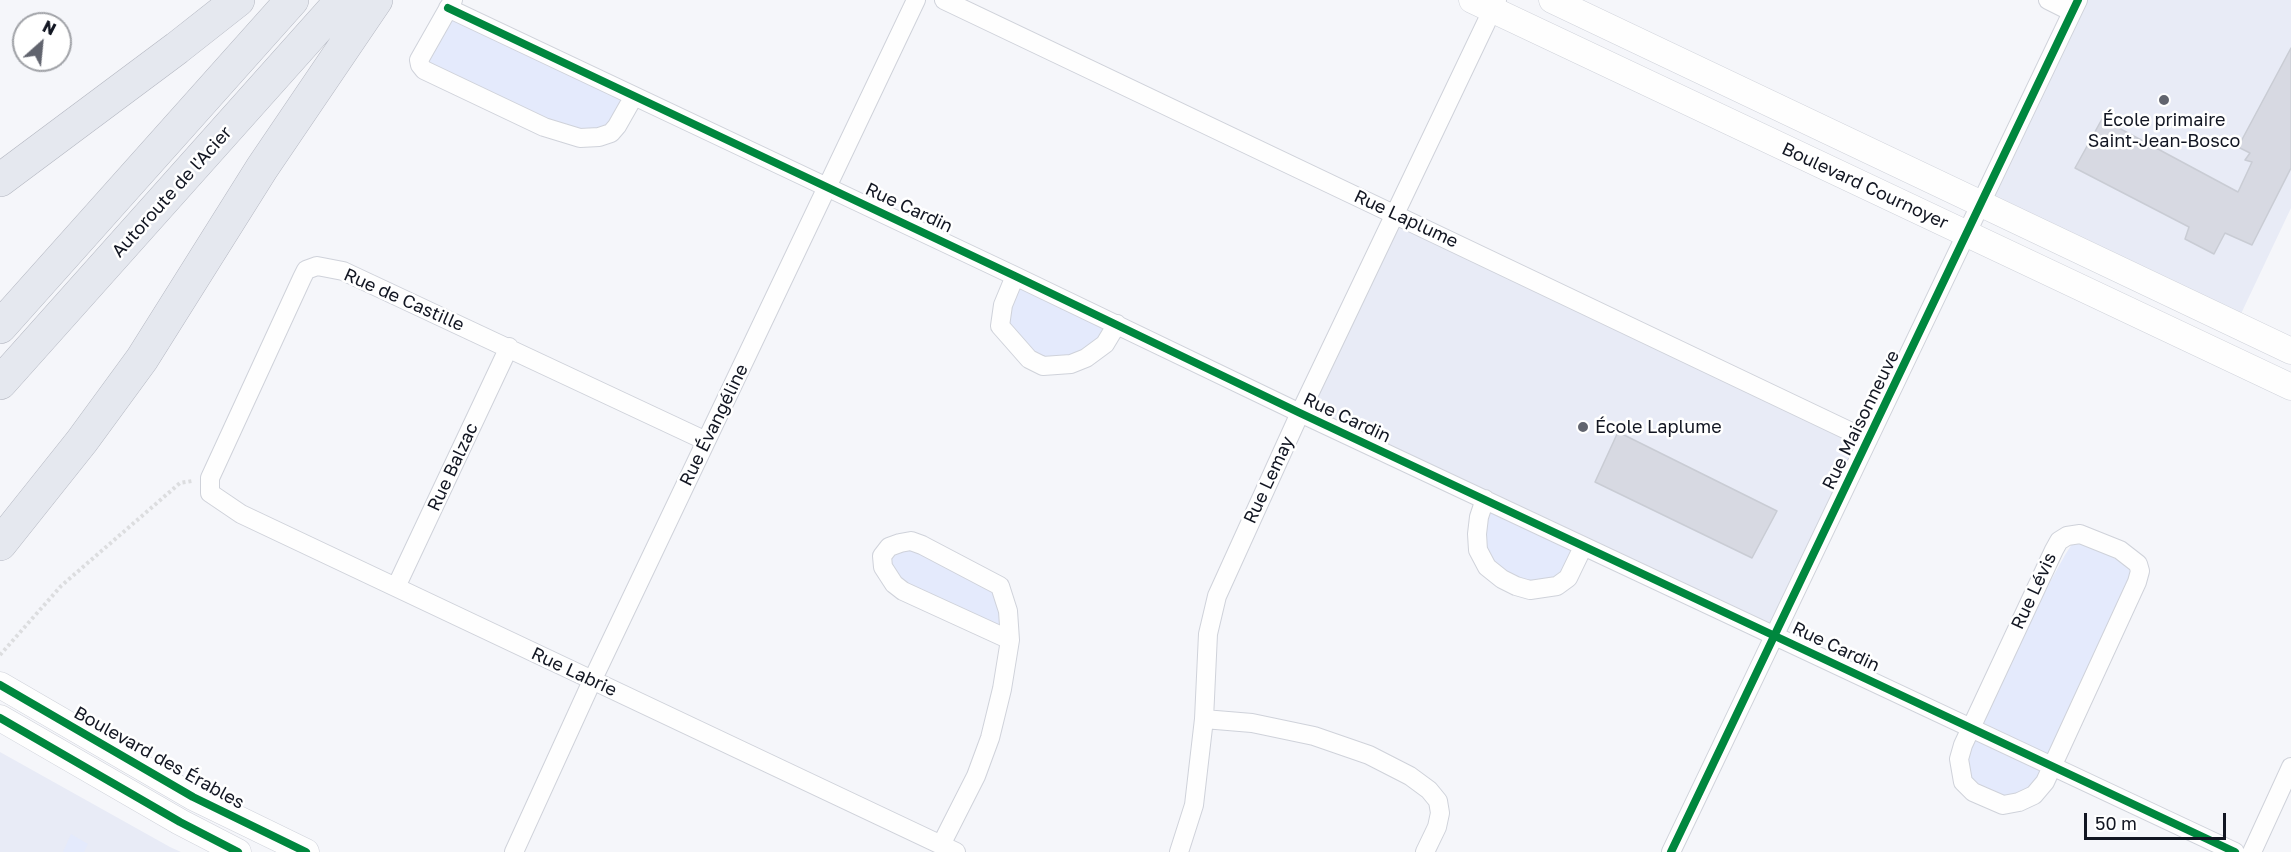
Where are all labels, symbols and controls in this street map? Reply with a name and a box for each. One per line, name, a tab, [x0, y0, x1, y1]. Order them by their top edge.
north arrow	[12, 12, 72, 72]
text: N	[39, 16, 59, 39]
marker: École primaire Saint-Jean-Bosco	[2157, 93, 2171, 107]
place label: École primaire Saint-Jean-Bosco	[2088, 109, 2240, 152]
street label: Autoroute de l'Acier	[107, 122, 237, 262]
street label: Boulevard Cournoyer	[1778, 138, 1952, 234]
street label: Rue Cardin	[862, 178, 956, 238]
street label: Rue Laplume	[1350, 185, 1462, 253]
street label: Rue de Castille	[340, 264, 468, 336]
street label: Rue Maisonneuve	[1818, 347, 1904, 493]
street label: Rue Évangéline	[675, 361, 753, 489]
street label: Rue Cardin	[1300, 388, 1394, 448]
place label: École Laplume	[1595, 416, 1722, 438]
street label: Rue Balzac	[423, 419, 483, 515]
marker: École Laplume	[1576, 420, 1590, 434]
street label: Rue Lemay	[1239, 433, 1299, 527]
street label: Rue Lévis	[2007, 549, 2061, 633]
street label: Rue Cardin	[1789, 617, 1883, 677]
street label: Rue Labrie	[528, 643, 620, 701]
street label: Boulevard des Érables	[70, 702, 248, 814]
scale bar	[2087, 801, 2230, 839]
text: 50 m	[2095, 812, 2137, 834]

